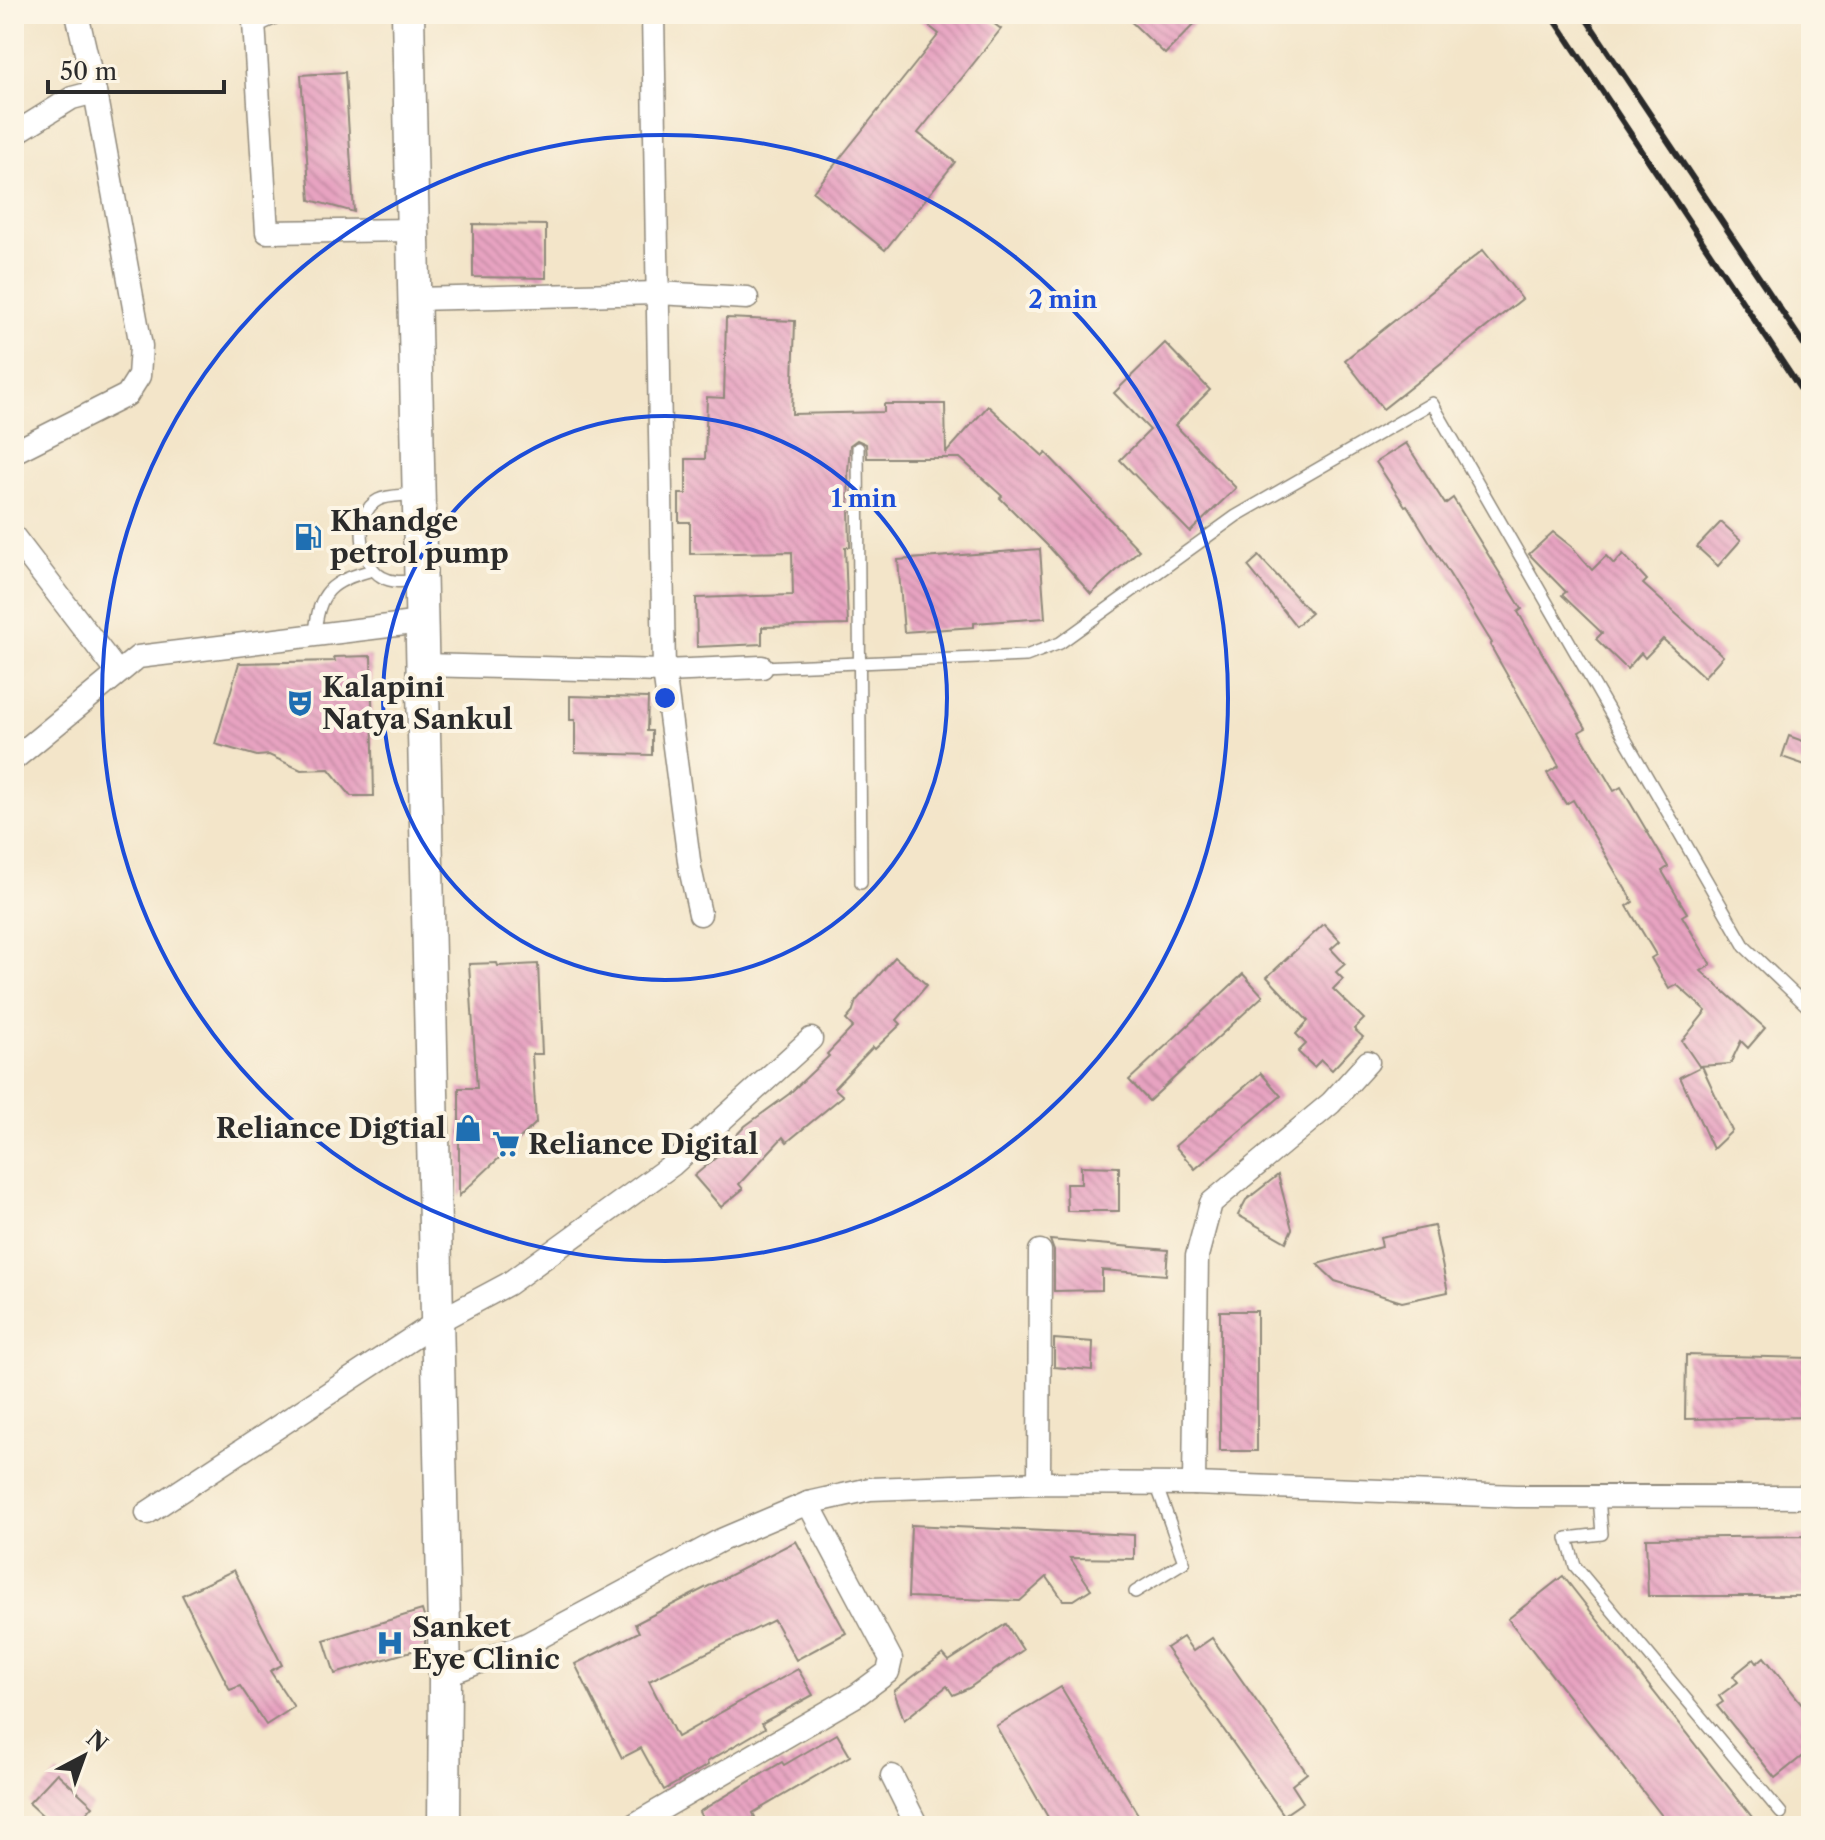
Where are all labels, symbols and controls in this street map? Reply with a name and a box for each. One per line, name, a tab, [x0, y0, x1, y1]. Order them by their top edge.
scale bar	[48, 44, 224, 94]
text: 50 m	[60, 57, 117, 86]
text: 2 min	[1028, 285, 1098, 314]
text: 1 min	[831, 484, 897, 513]
place label: Khandge petrol pump	[330, 504, 509, 570]
fuel station icon: Khandge petrol pump	[293, 522, 323, 552]
place label: Kalapini Natya Sankul	[322, 670, 513, 736]
centre of rings	[651, 684, 679, 712]
theatre icon: Kalapini Natya Sankul	[285, 688, 315, 718]
place label: Reliance Digtial	[216, 1111, 446, 1145]
shop icon: Reliance Digtial	[453, 1113, 483, 1143]
place label: Reliance Digital	[528, 1127, 758, 1161]
supermarket icon: Reliance Digital	[491, 1129, 521, 1159]
place label: Sanket Eye Clinic	[412, 1610, 560, 1676]
hospital icon: Sanket Eye Clinic	[375, 1628, 405, 1658]
north arrow	[44, 1716, 124, 1796]
text: N	[81, 1725, 113, 1758]

